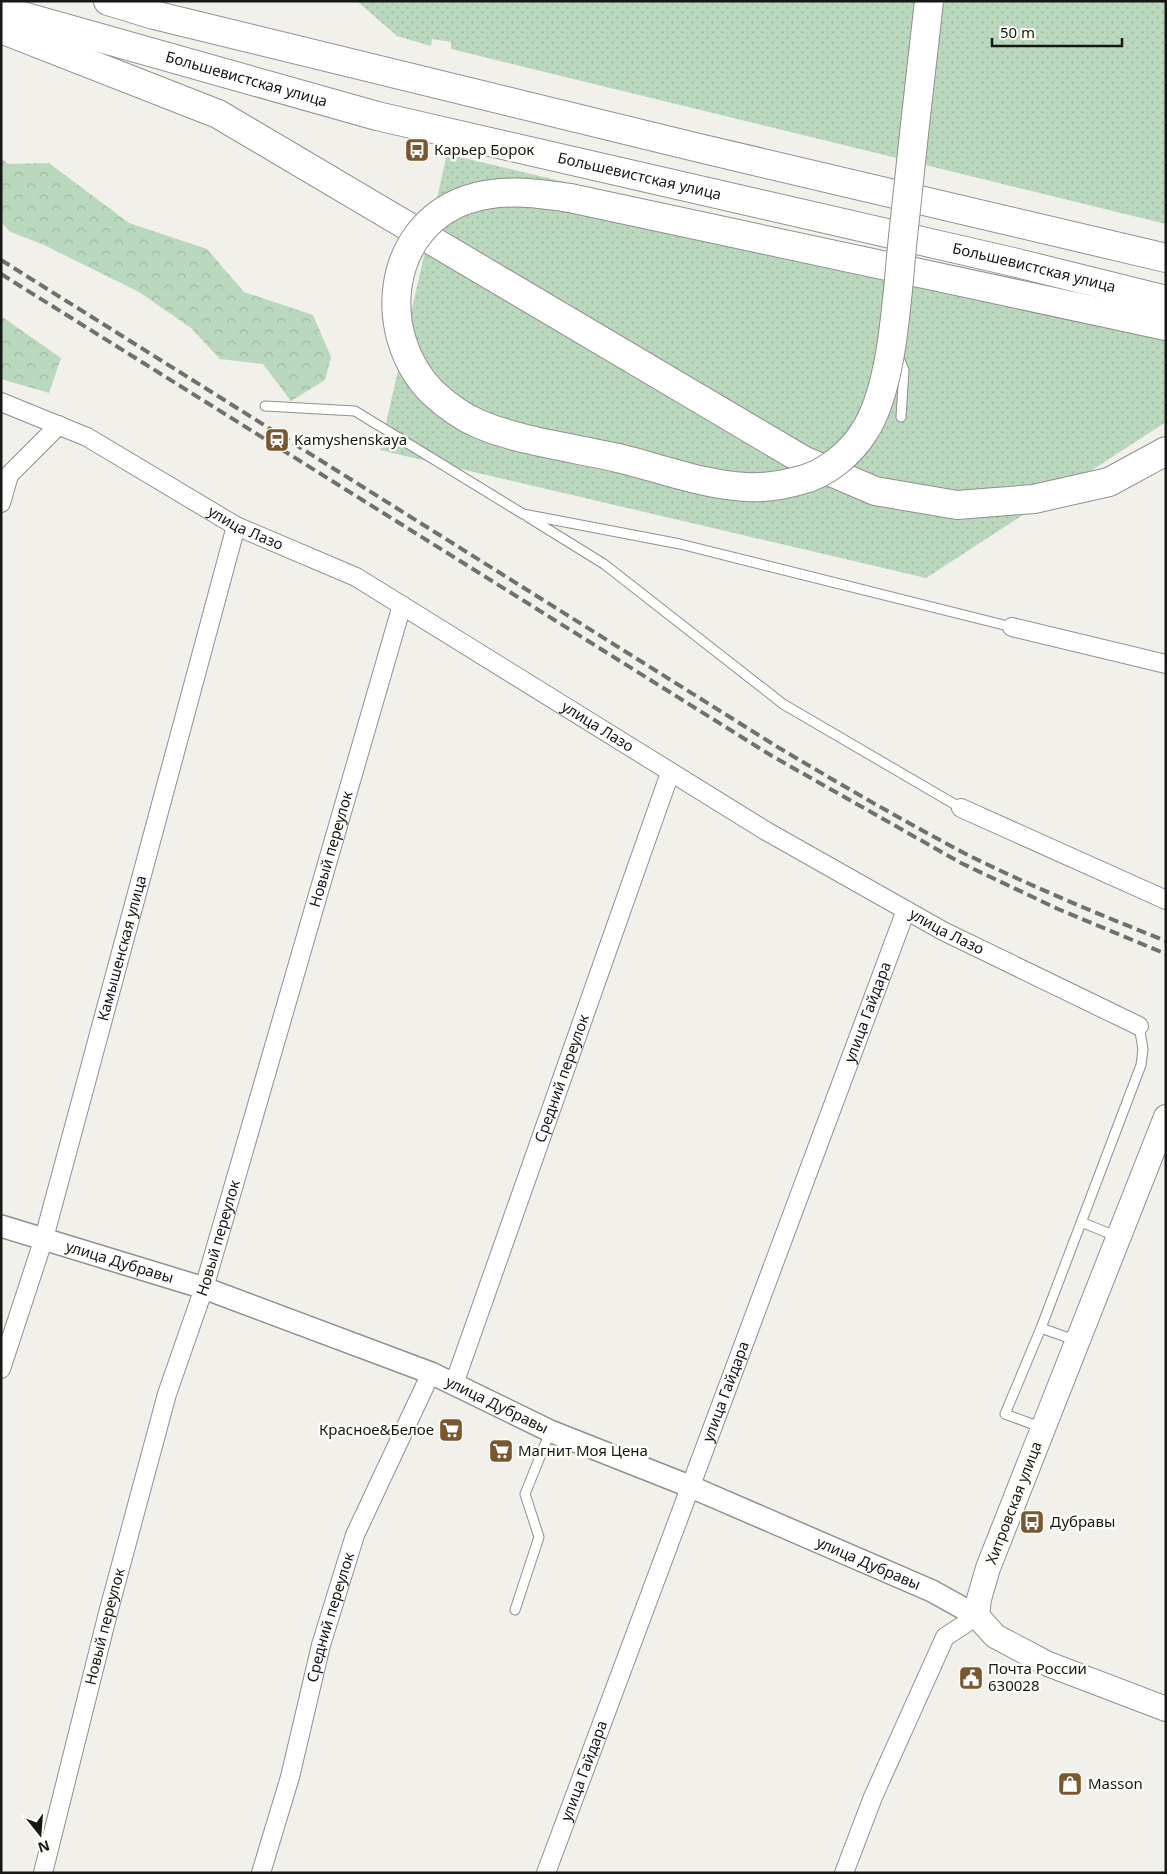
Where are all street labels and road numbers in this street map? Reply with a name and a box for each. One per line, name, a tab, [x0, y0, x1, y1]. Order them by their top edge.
street label: Большевистская улица	[163, 46, 330, 111]
street label: Большевистская улица	[556, 147, 724, 204]
street label: Большевистская улица	[951, 237, 1118, 296]
street label: улица Лазо	[205, 501, 287, 554]
street label: улица Лазо	[558, 696, 638, 756]
street label: Новый переулок	[304, 788, 357, 909]
street label: Камышенская улица	[92, 873, 150, 1023]
street label: улица Лазо	[906, 903, 988, 958]
street label: улица Гайдара	[839, 959, 895, 1065]
street label: Средний переулок	[529, 1011, 593, 1145]
street label: Новый переулок	[191, 1177, 244, 1299]
street label: улица Дубравы	[64, 1235, 176, 1287]
street label: улица Гайдара	[697, 1338, 753, 1444]
street label: улица Дубравы	[443, 1371, 552, 1438]
street label: Хитровская улица	[980, 1438, 1046, 1567]
street label: улица Дубравы	[814, 1531, 924, 1594]
street label: Средний переулок	[302, 1550, 358, 1684]
street label: Новый переулок	[79, 1566, 129, 1687]
street label: улица Гайдара	[555, 1717, 611, 1824]

